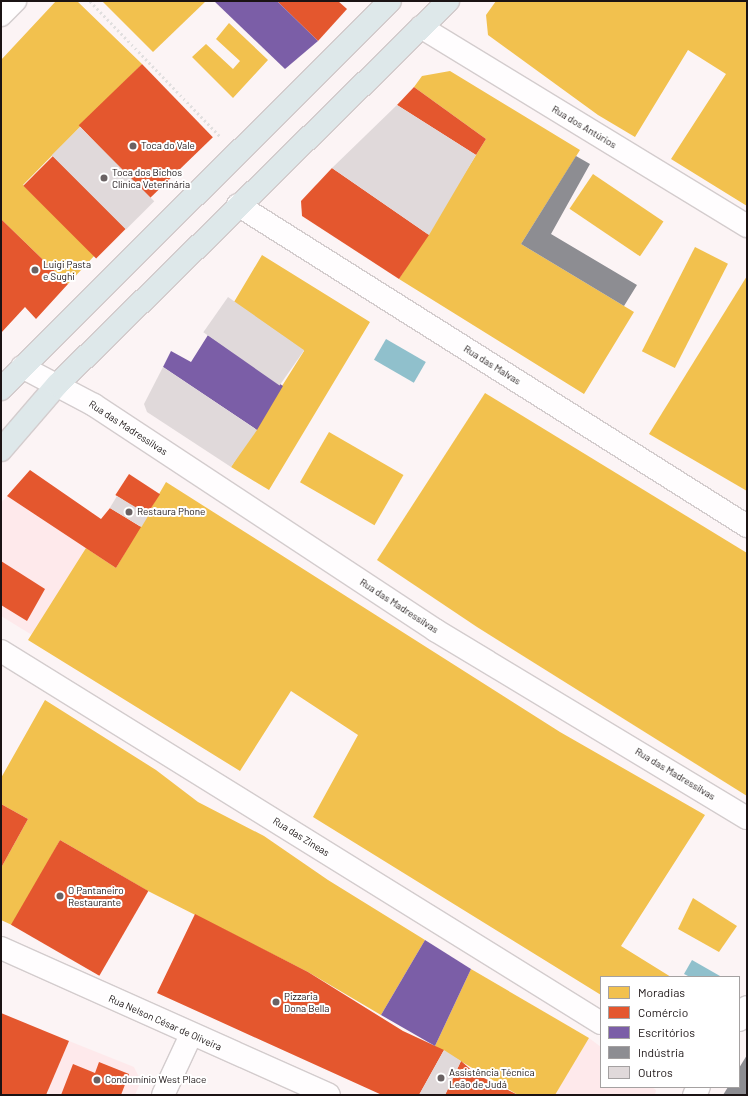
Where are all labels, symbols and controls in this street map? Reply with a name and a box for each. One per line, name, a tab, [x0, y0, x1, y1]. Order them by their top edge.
street label: Rua dos Antúrios	[550, 103, 618, 151]
place label: Toca do Vale	[141, 140, 195, 152]
marker: Toca do Vale	[128, 141, 138, 151]
place label: Toca dos Bichos Clínica Veterinária	[112, 166, 190, 190]
marker: Toca dos Bichos Clínica Veterinária	[99, 173, 109, 183]
place label: Luigi Pasta e Sughi	[43, 258, 91, 282]
marker: Luigi Pasta e Sughi	[30, 265, 40, 275]
street label: Rua das Malvas	[461, 343, 523, 387]
street label: Rua das Madressilvas	[86, 398, 170, 458]
place label: Restaura Phone	[137, 506, 205, 518]
marker: Restaura Phone	[124, 507, 134, 517]
street label: Rua das Madressilvas	[357, 576, 441, 636]
street label: Rua das Madressilvas	[633, 745, 717, 803]
street label: Rua das Zineas	[270, 815, 332, 859]
place label: O Pantaneiro Restaurante	[68, 884, 124, 908]
marker: O Pantaneiro Restaurante	[55, 891, 65, 901]
legend	[600, 976, 740, 1088]
text: Moradias	[638, 985, 685, 999]
place label: Pizzaria Dona Bella	[284, 990, 329, 1014]
street label: Rua Nelson César de Oliveira	[107, 993, 223, 1053]
marker: Pizzaria Dona Bella	[271, 997, 281, 1007]
text: Comércio	[638, 1005, 688, 1019]
text: Escritórios	[638, 1025, 695, 1039]
text: Indústria	[638, 1045, 684, 1059]
text: Outros	[638, 1065, 673, 1079]
place label: Assistência Técnica Leão de Judá	[449, 1066, 535, 1090]
marker: Assistência Técnica Leão de Judá	[436, 1073, 446, 1083]
place label: Condomínio West Place	[105, 1074, 206, 1086]
marker: Condomínio West Place	[92, 1075, 102, 1085]

